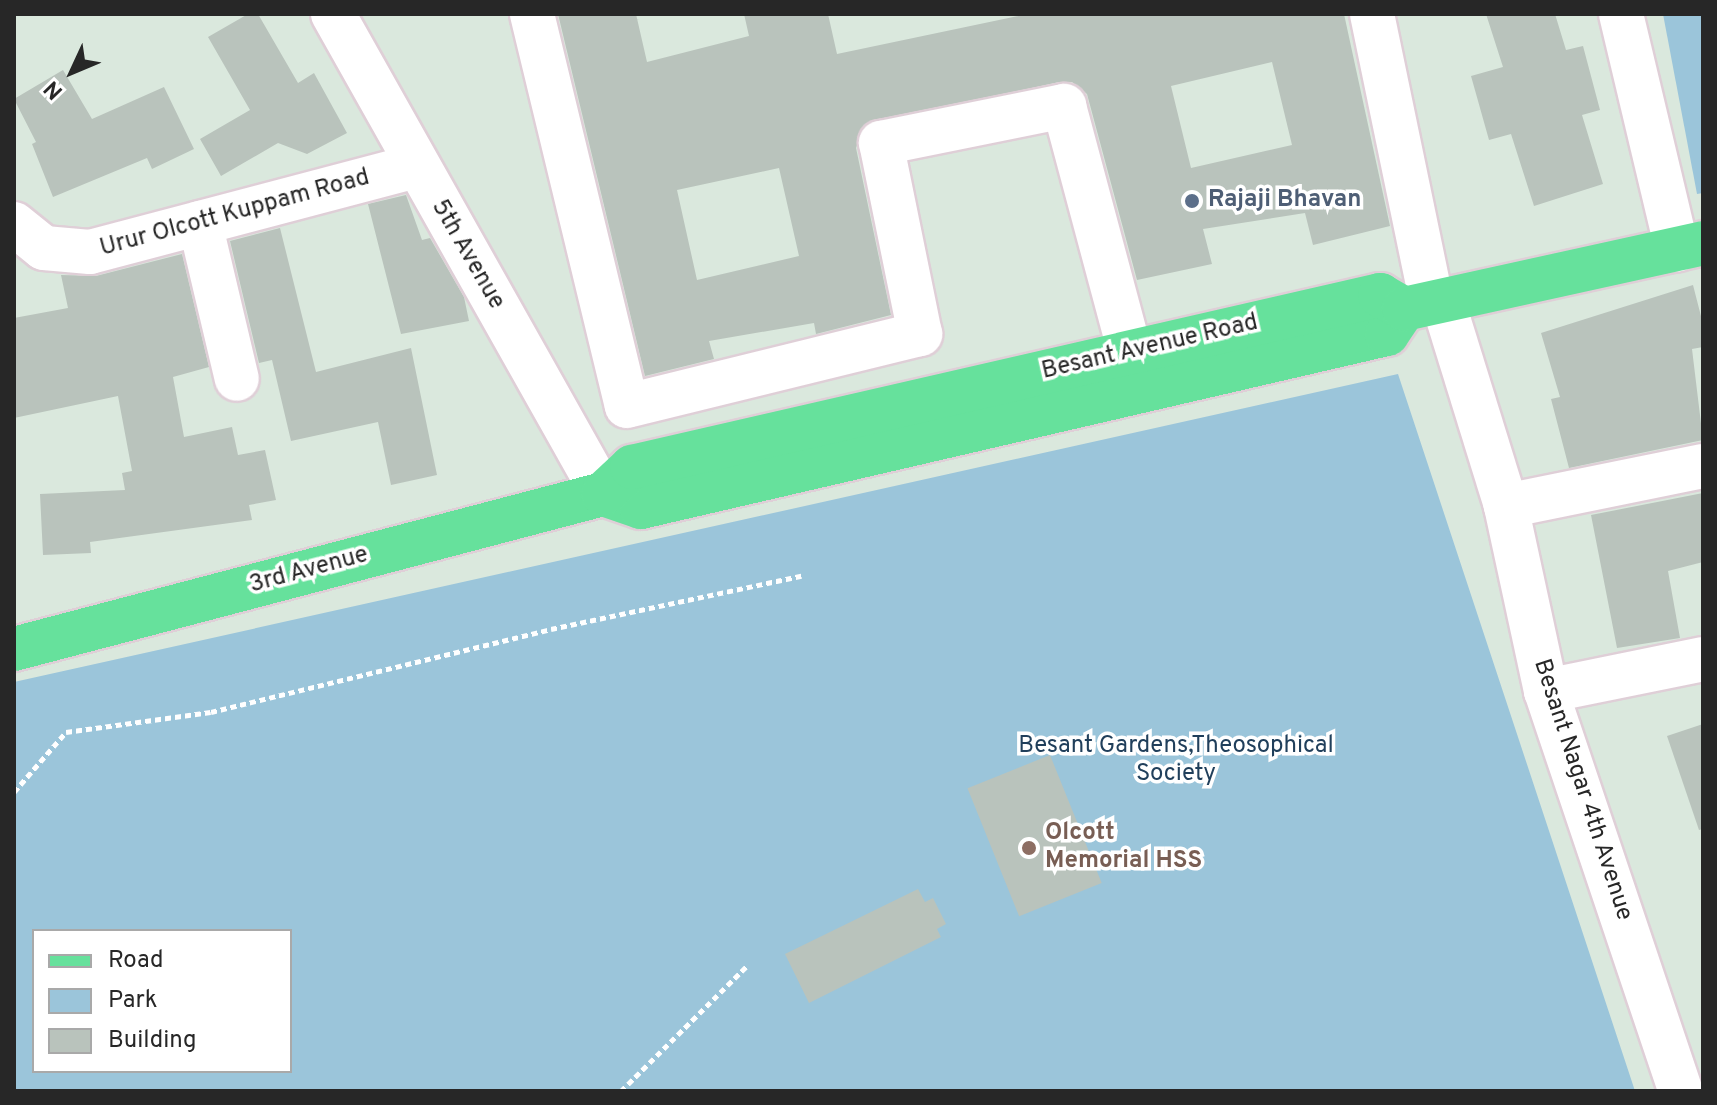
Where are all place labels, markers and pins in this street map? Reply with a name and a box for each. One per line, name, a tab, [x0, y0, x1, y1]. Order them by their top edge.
place label: Rajaji Bhavan	[1208, 187, 1361, 215]
marker: Rajaji Bhavan	[1183, 192, 1201, 210]
place label: Olcott Memorial HSS	[1045, 820, 1202, 876]
marker: Olcott Memorial HSS	[1020, 839, 1038, 857]

